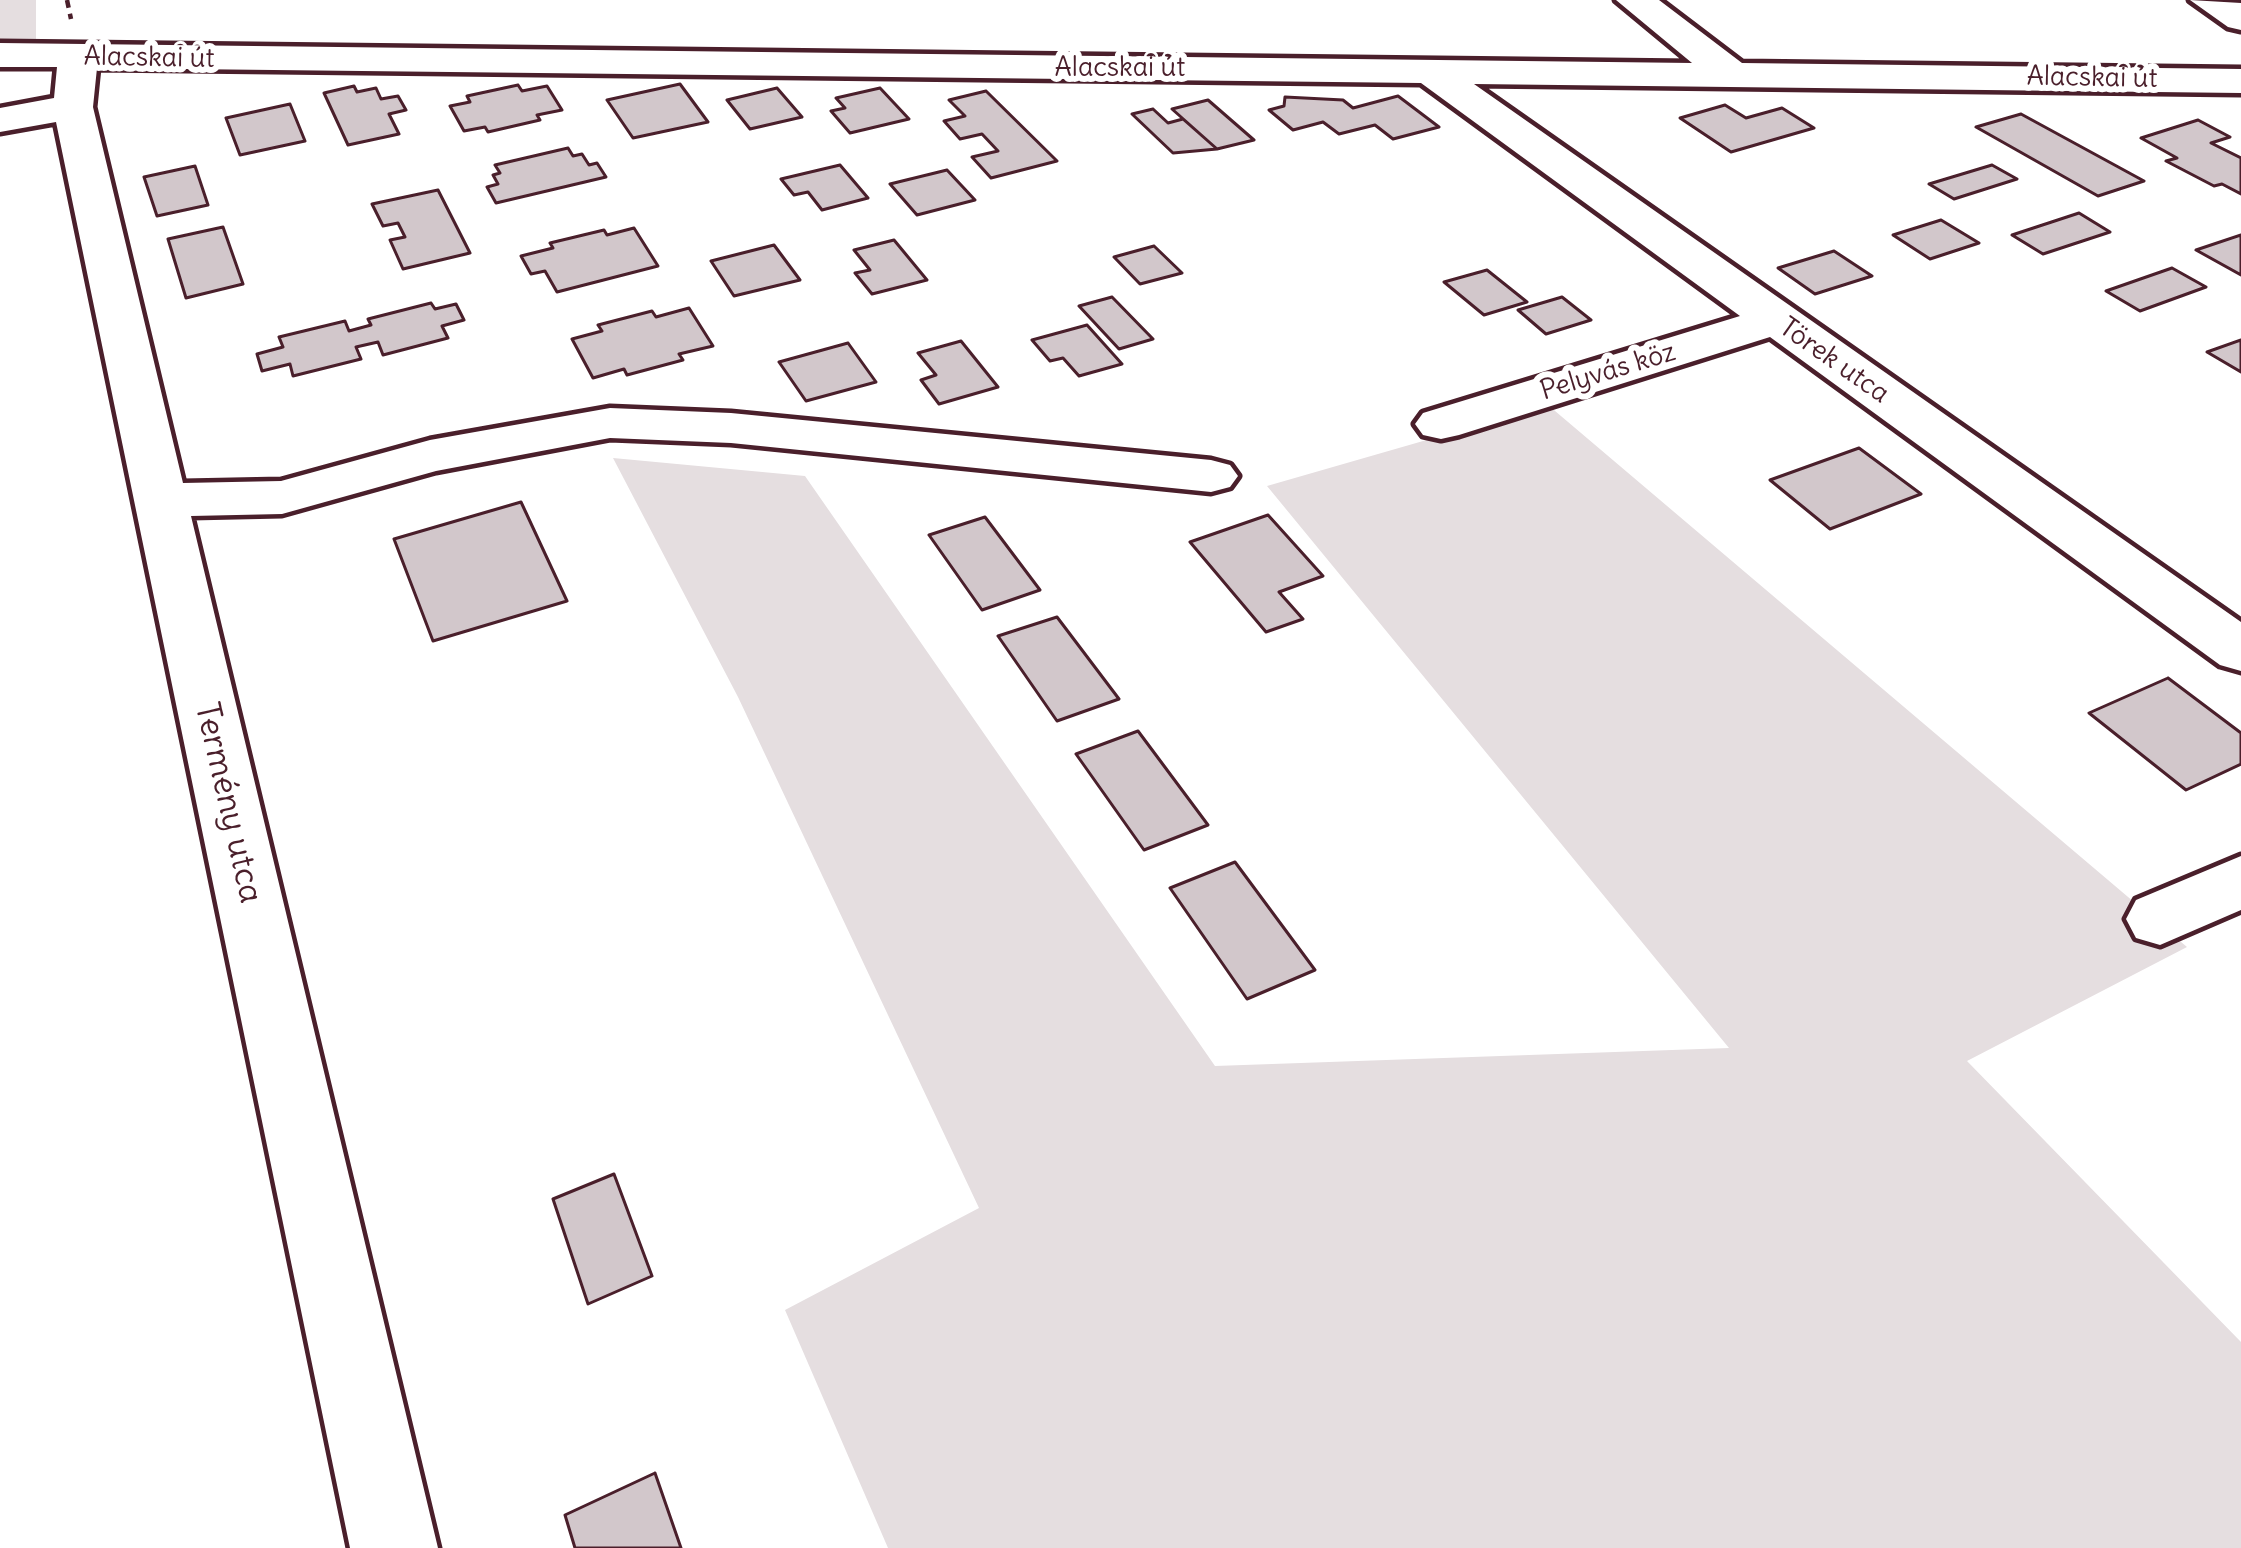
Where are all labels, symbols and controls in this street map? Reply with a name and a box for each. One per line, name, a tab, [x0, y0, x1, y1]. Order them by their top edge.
street label: Alacskai út	[83, 41, 215, 75]
street label: Alacskai út	[1055, 52, 1185, 84]
street label: Alacskai út	[2026, 61, 2158, 95]
street label: Törek utca	[1773, 312, 1895, 410]
street label: Pelyvás köz	[1536, 336, 1680, 408]
street label: Termény utca	[186, 699, 270, 907]

